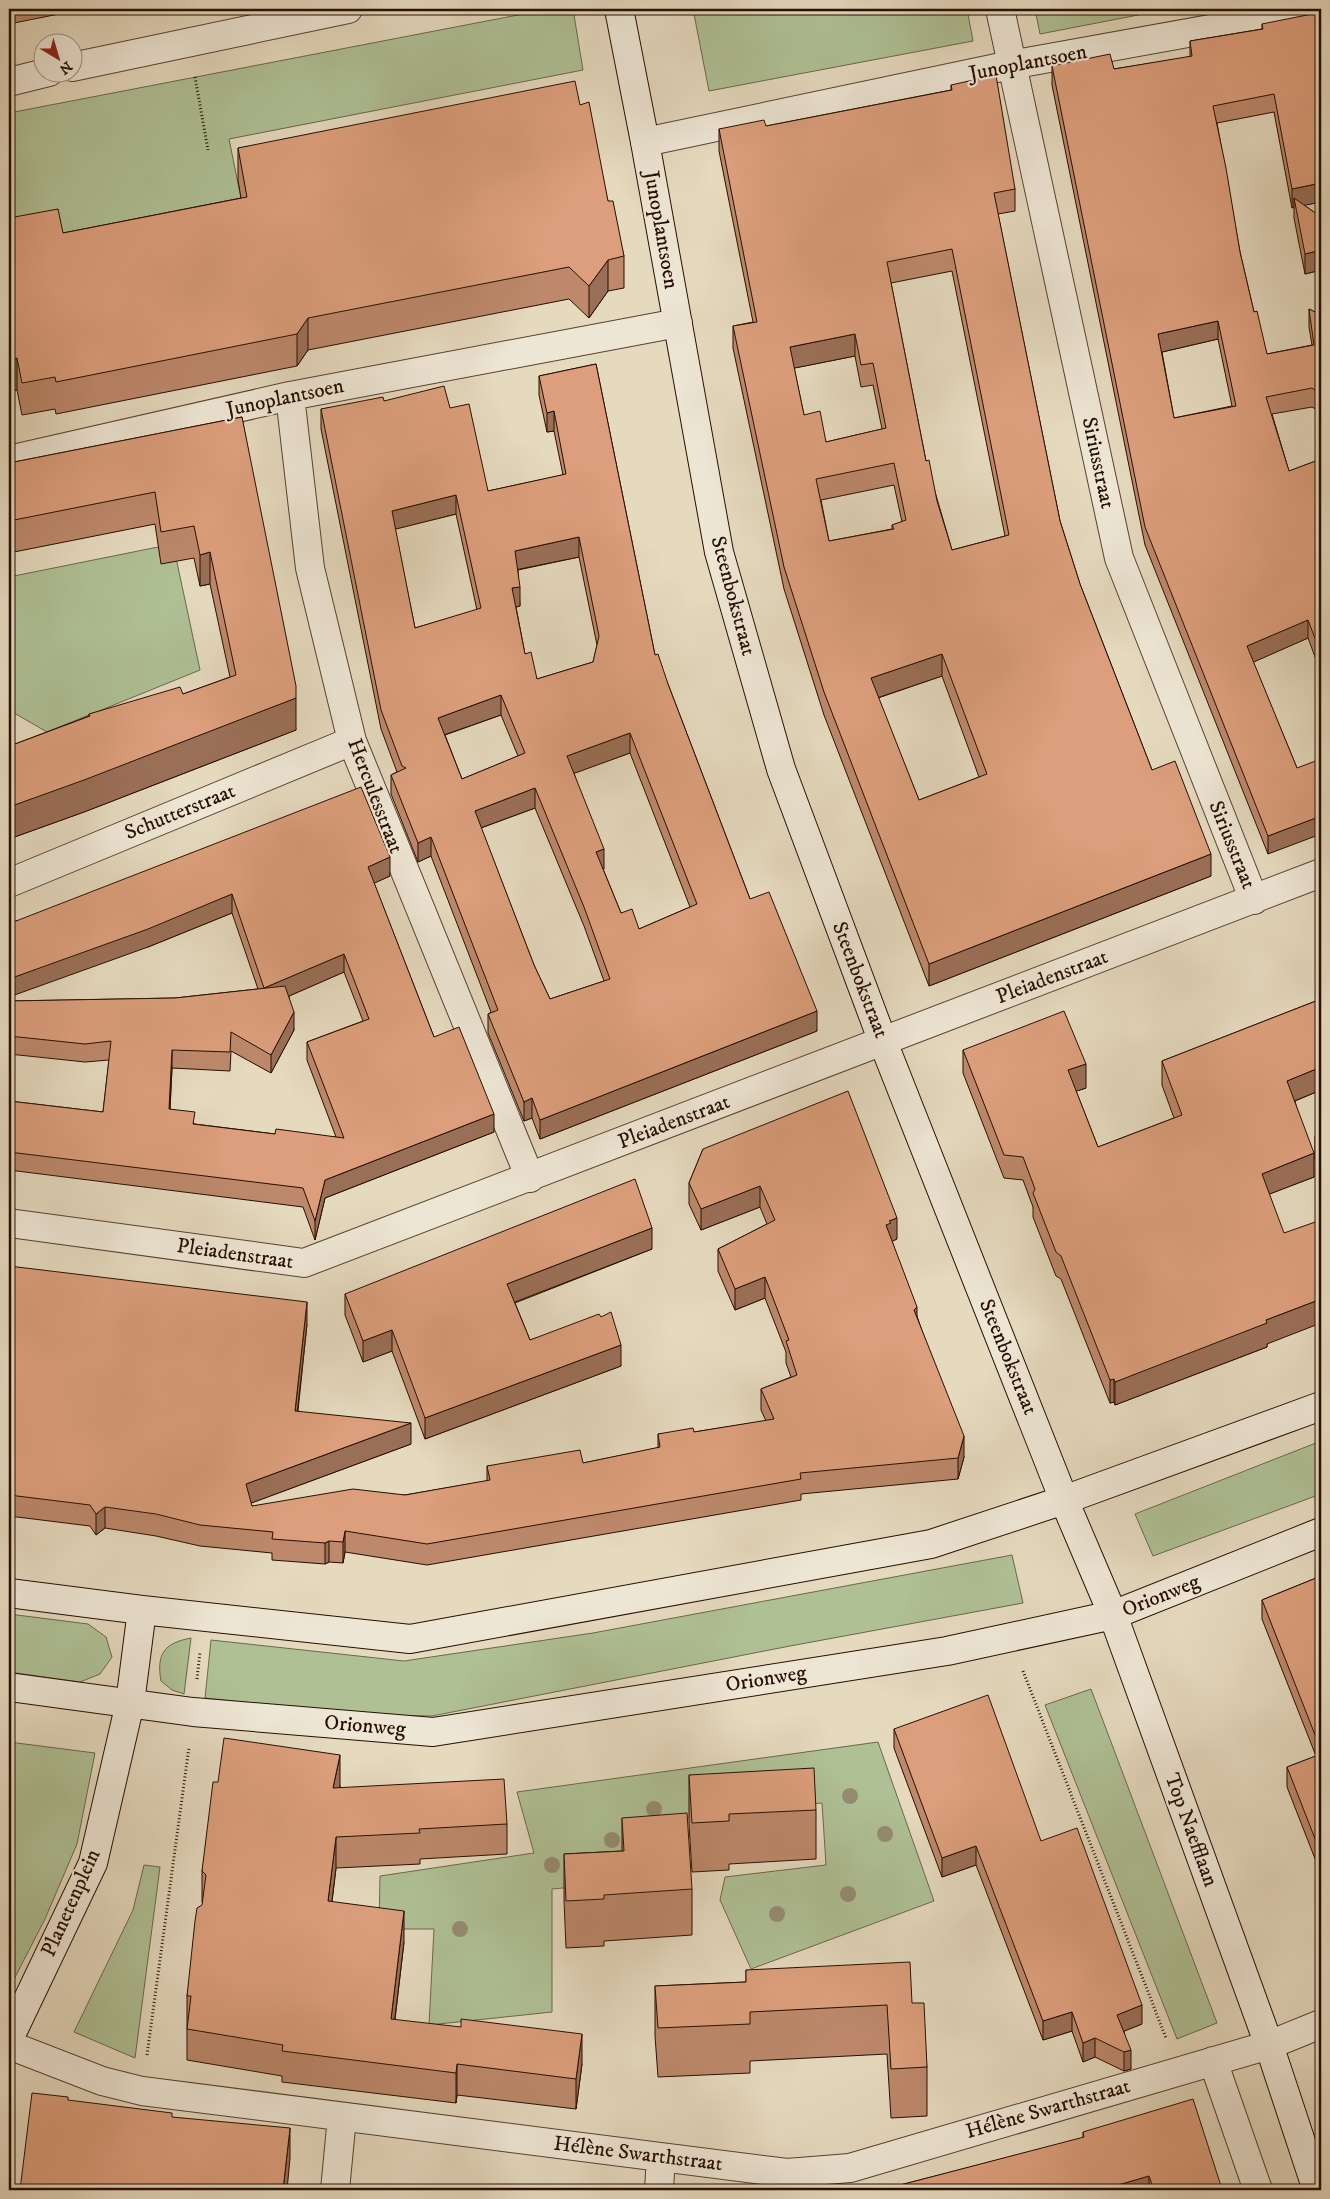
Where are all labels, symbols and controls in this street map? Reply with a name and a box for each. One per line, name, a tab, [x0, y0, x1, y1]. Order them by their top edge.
north arrow	[32, 32, 82, 82]
street label: Junoplantsoen	[965, 39, 1089, 88]
text: N	[55, 57, 75, 78]
street label: Junoplantsoen	[637, 167, 684, 291]
street label: Junoplantsoen	[222, 373, 346, 424]
street label: Siriusstraat	[1076, 415, 1120, 511]
street label: Steenbokstraat	[705, 533, 761, 659]
street label: Herculesstraat	[341, 735, 409, 857]
street label: Schutterstraat	[121, 778, 239, 846]
street label: Siriusstraat	[1203, 797, 1262, 893]
street label: Steenbokstraat	[826, 918, 894, 1042]
street label: Pleiadenstraat	[992, 944, 1112, 1010]
street label: Pleiadenstraat	[614, 1089, 734, 1155]
street label: Pleiadenstraat	[175, 1233, 295, 1275]
street label: Steenbokstraat	[973, 1295, 1043, 1419]
street label: Orionweg	[1118, 1568, 1204, 1623]
street label: Orionweg	[724, 1660, 809, 1698]
street label: Orionweg	[323, 1709, 408, 1743]
street label: Top Naefflaan	[1158, 1770, 1224, 1890]
street label: Planetenplein	[36, 1845, 106, 1961]
street label: Hélène Swarthstraat	[963, 2073, 1133, 2145]
street label: Hélène Swarthstraat	[552, 2131, 724, 2177]

